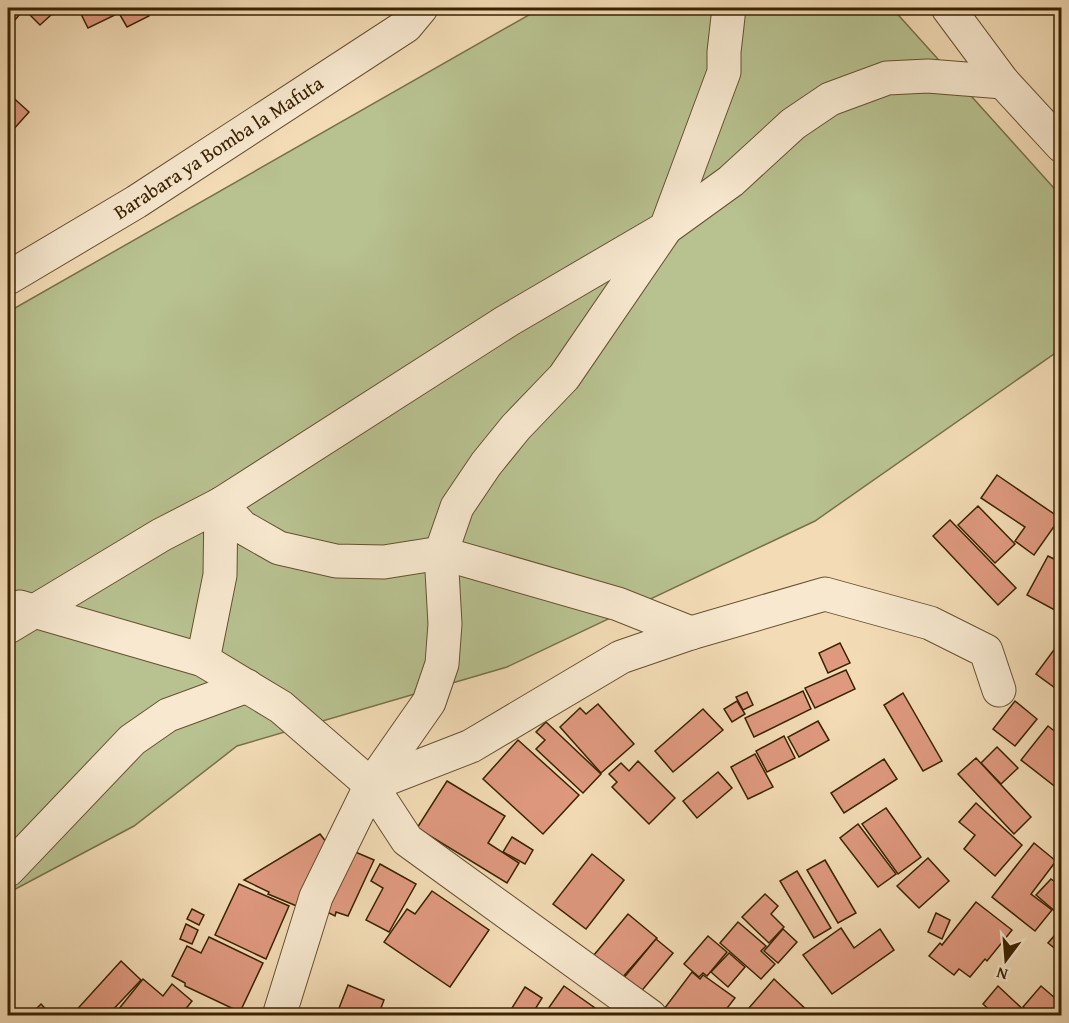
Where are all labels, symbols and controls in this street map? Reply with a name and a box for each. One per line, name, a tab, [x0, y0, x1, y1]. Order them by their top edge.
street label: Barabara ya Bomba la Mafuta	[107, 68, 329, 226]
north arrow	[976, 930, 1036, 990]
text: N	[993, 961, 1010, 987]

